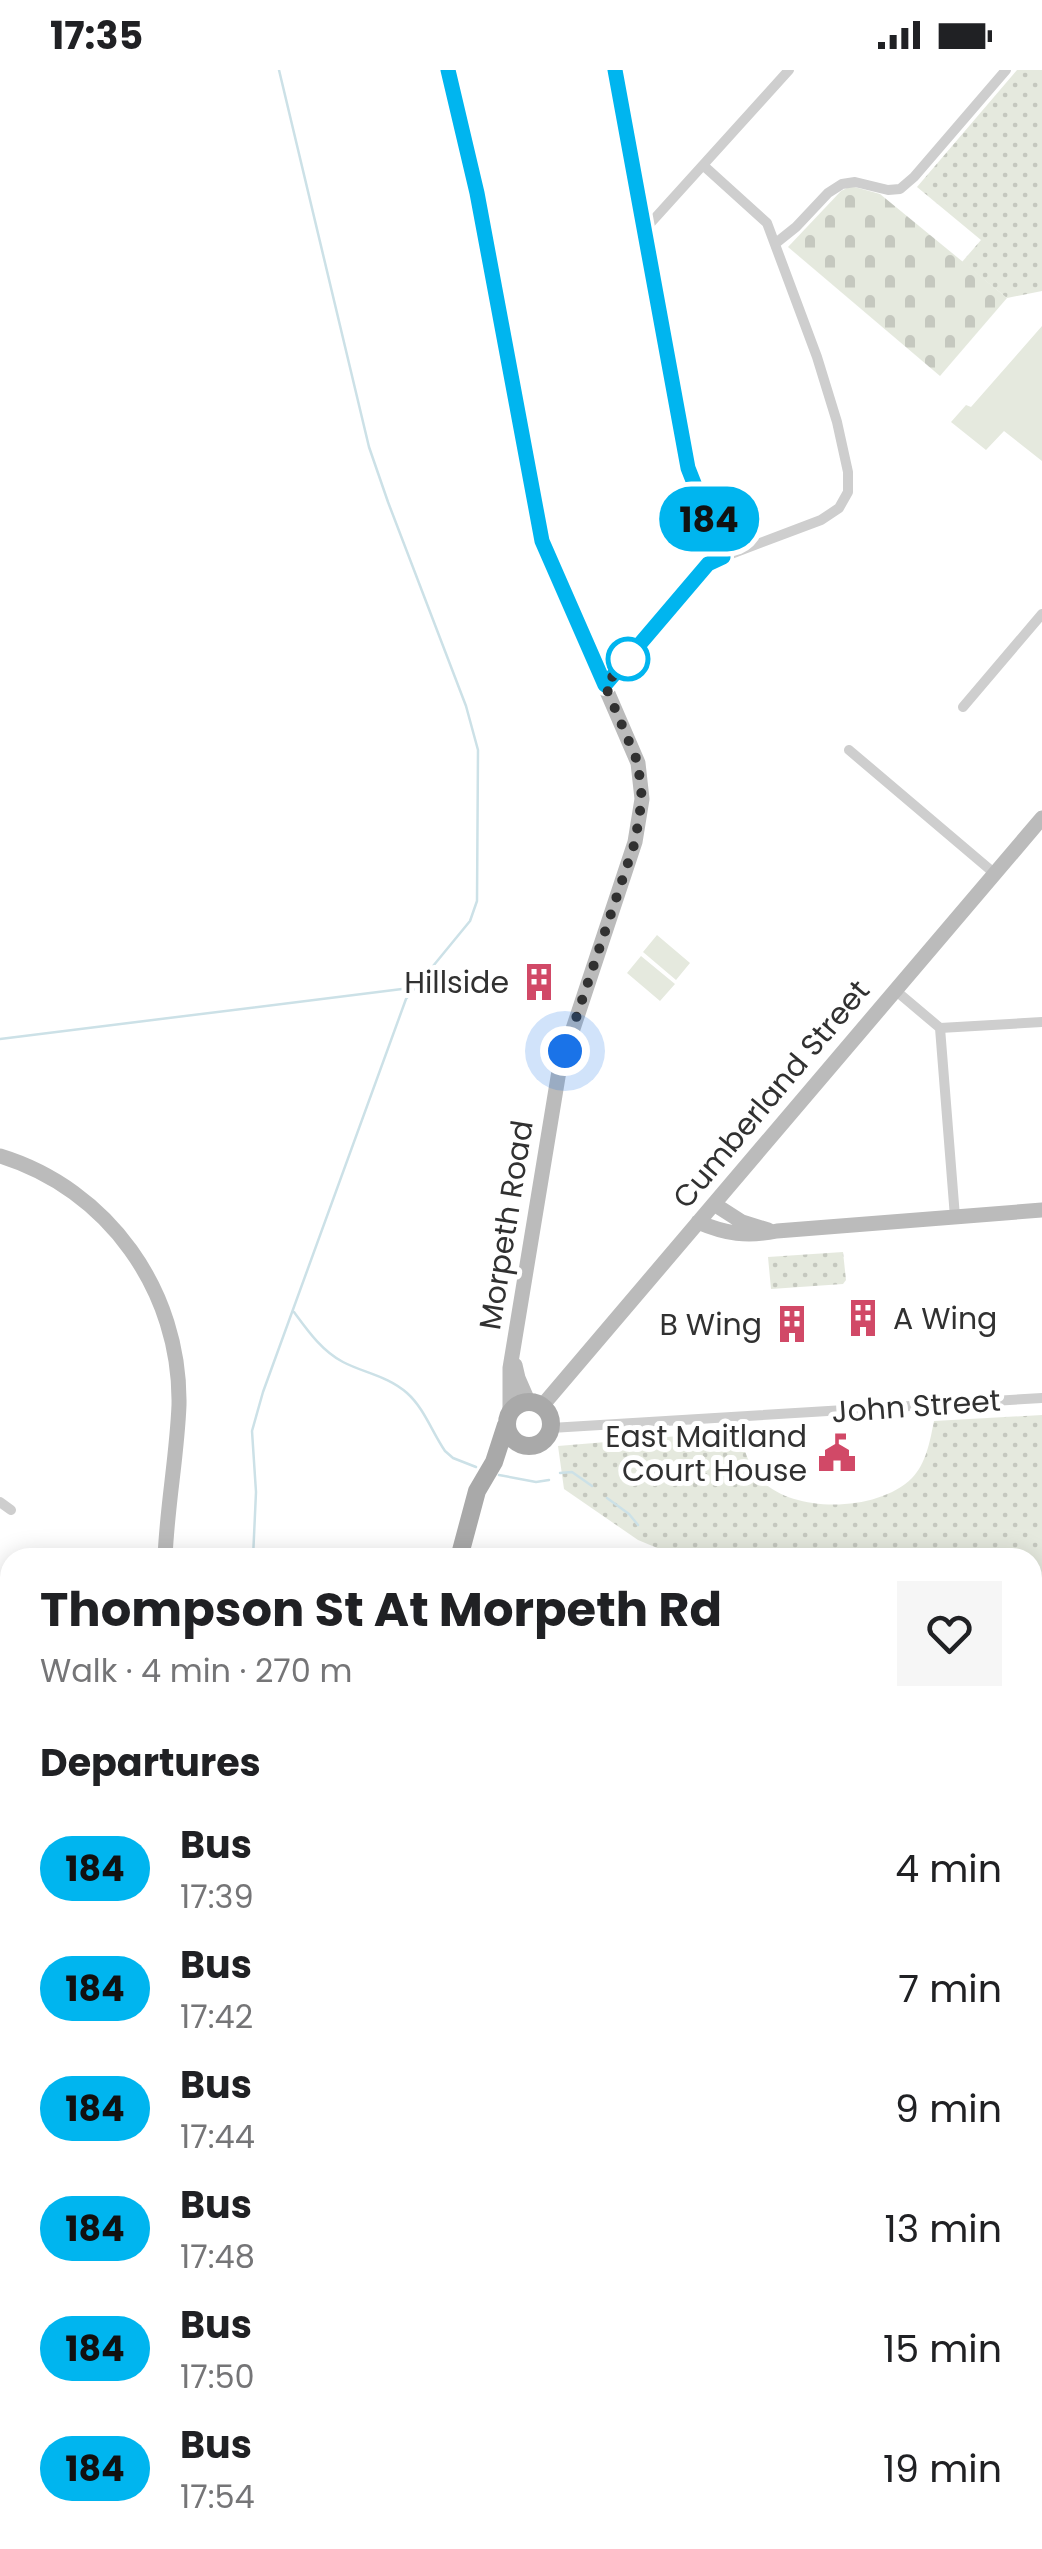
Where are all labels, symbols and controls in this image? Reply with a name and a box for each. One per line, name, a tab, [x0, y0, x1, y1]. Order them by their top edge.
text: 17:35	[50, 9, 143, 62]
line badge: 184	[652, 486, 766, 552]
text: 184	[679, 495, 739, 544]
unlabelled marker	[607, 638, 649, 680]
place label: Hillside	[404, 961, 509, 1004]
building icon: Hillside	[518, 961, 560, 1003]
street label: Cumberland Street	[663, 971, 879, 1217]
your location	[540, 1026, 590, 1076]
street label: Morpeth Road	[468, 1117, 544, 1333]
building icon: A Wing	[842, 1297, 884, 1339]
place label: A Wing	[893, 1297, 997, 1340]
place label: B Wing	[659, 1303, 762, 1346]
building icon: B Wing	[771, 1303, 813, 1345]
street label: John Street	[830, 1379, 1002, 1433]
place label: East Maitland Court House	[605, 1415, 807, 1492]
public building icon: East Maitland Court House	[816, 1432, 858, 1474]
text: Thompson St At Morpeth Rd	[40, 1576, 722, 1643]
button: heart	[897, 1581, 1002, 1686]
text: Walk · 4 min · 270 m	[40, 1648, 352, 1693]
text: Departures	[40, 1736, 261, 1789]
text: Bus	[180, 1818, 252, 1871]
text: 4 min	[895, 1842, 1002, 1895]
text: 184	[65, 1844, 125, 1893]
text: 17:39	[180, 1874, 254, 1919]
text: Bus	[180, 1938, 252, 1991]
text: 7 min	[898, 1962, 1002, 2015]
text: 184	[65, 1964, 125, 2013]
text: 17:42	[180, 1994, 253, 2039]
text: Bus	[180, 2058, 252, 2111]
text: 9 min	[895, 2082, 1002, 2135]
text: 184	[65, 2084, 125, 2133]
text: 17:44	[180, 2114, 255, 2159]
text: Bus	[180, 2178, 252, 2231]
text: 13 min	[885, 2202, 1002, 2255]
text: 184	[65, 2204, 125, 2253]
text: 17:48	[180, 2234, 255, 2279]
text: Bus	[180, 2298, 252, 2351]
text: 15 min	[883, 2322, 1002, 2375]
text: 184	[65, 2324, 125, 2373]
text: 17:50	[180, 2354, 255, 2399]
text: Bus	[180, 2418, 252, 2471]
text: 19 min	[883, 2442, 1002, 2495]
text: 184	[65, 2444, 125, 2493]
text: 17:54	[180, 2474, 255, 2519]

